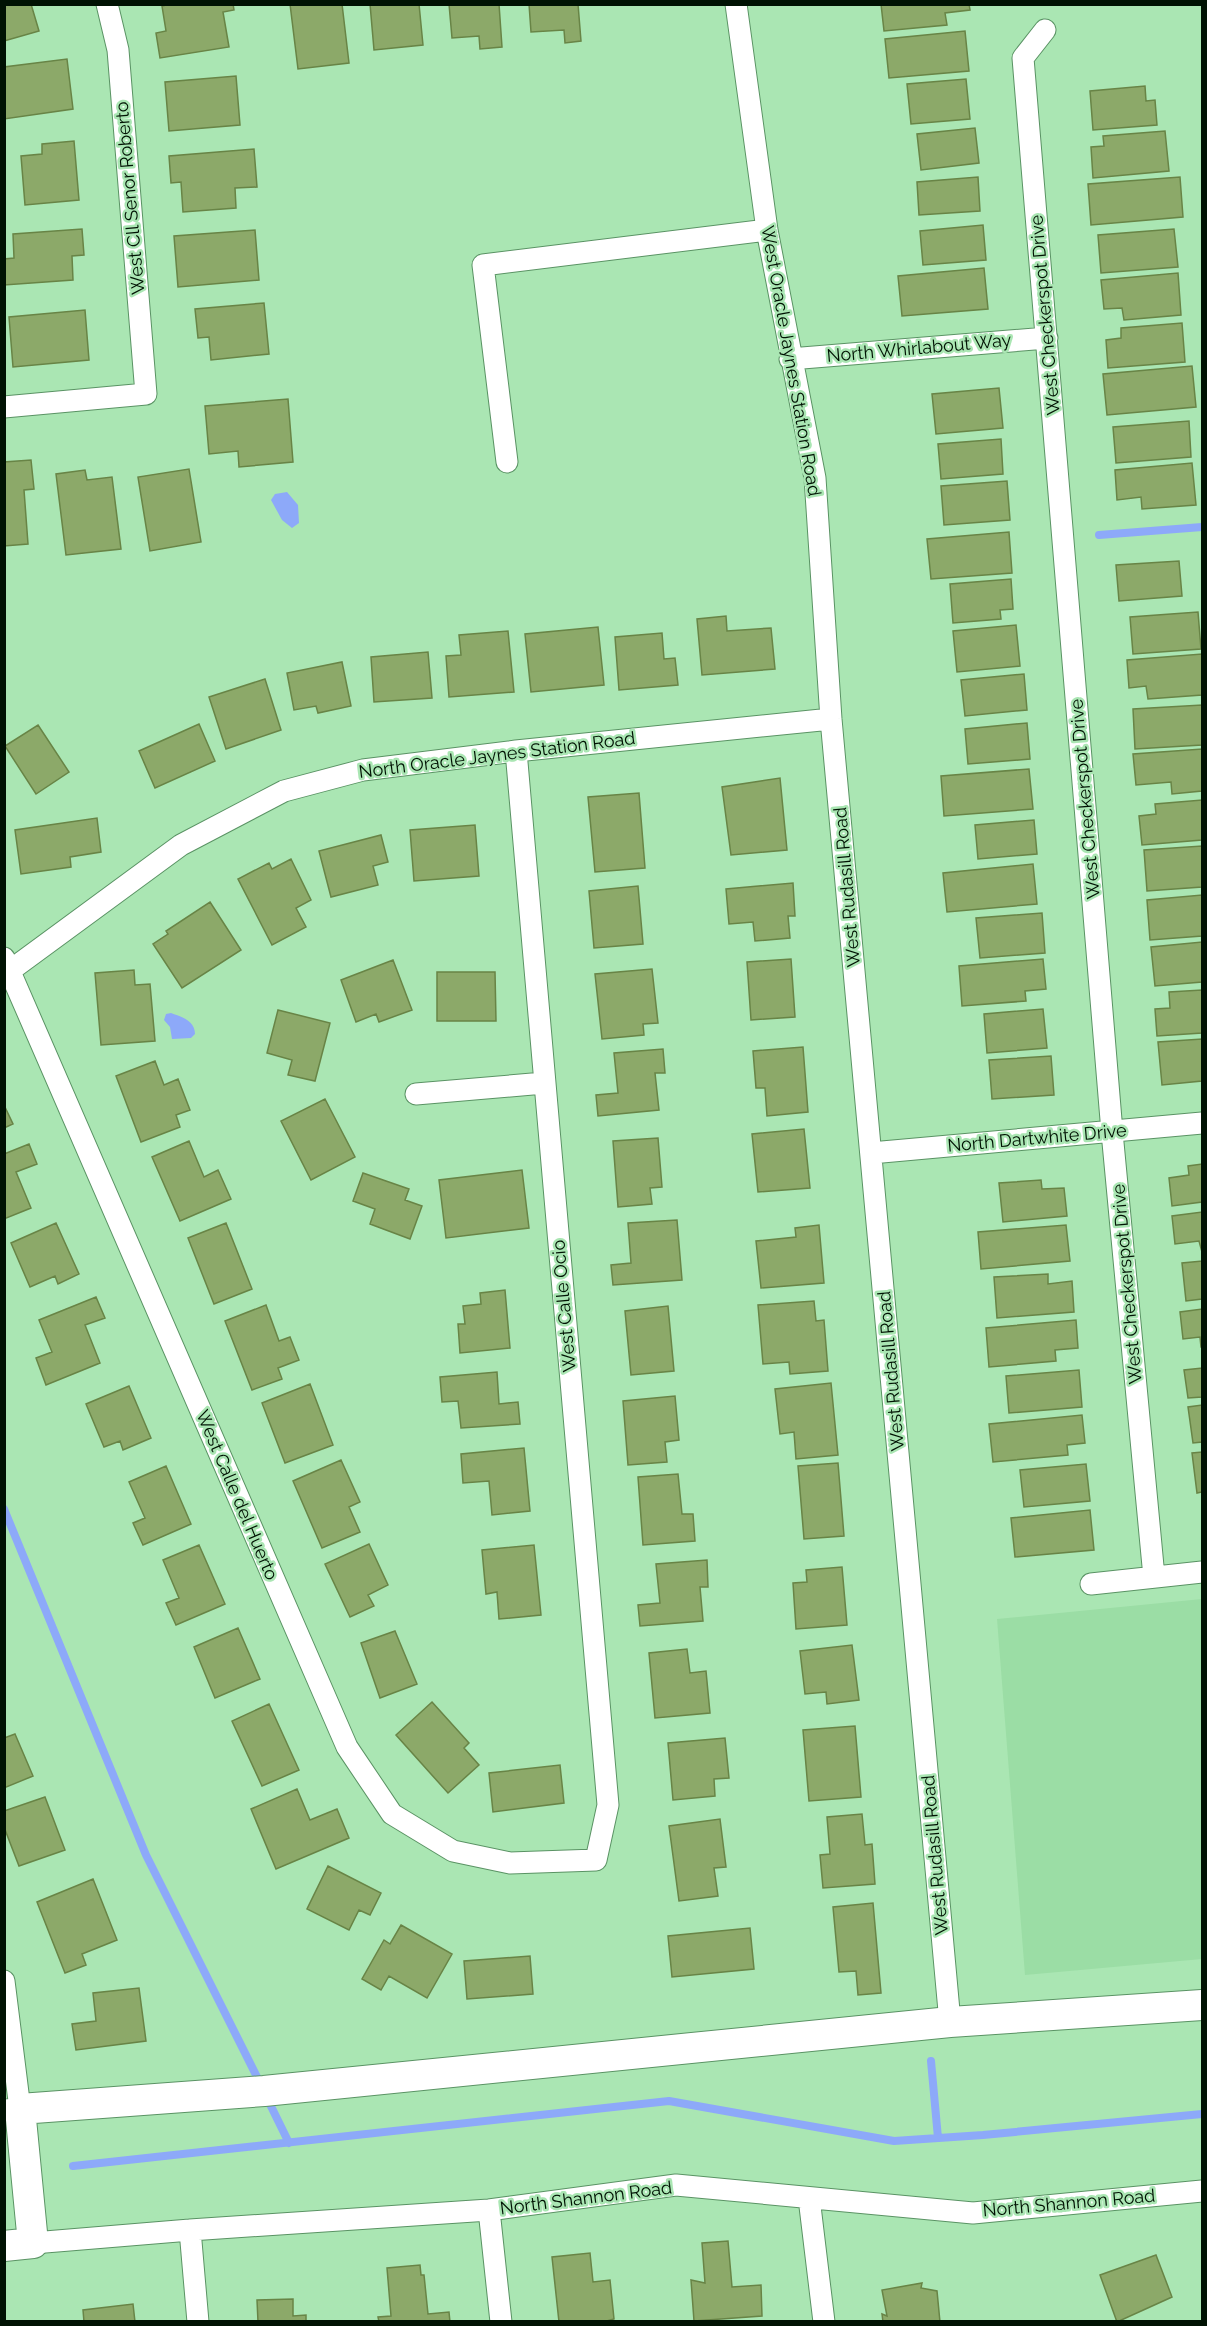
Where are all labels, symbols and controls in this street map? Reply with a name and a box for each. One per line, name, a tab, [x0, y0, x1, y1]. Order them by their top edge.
street label: West Cll Senor Roberto	[111, 100, 148, 295]
street label: West Checkerspot Drive	[1025, 214, 1064, 416]
street label: West Oracle Jaynes Station Road	[757, 224, 826, 498]
street label: North Whirlabout Way	[826, 329, 1012, 366]
street label: West Checkerspot Drive	[1065, 698, 1104, 900]
street label: North Oracle Jaynes Station Road	[357, 727, 636, 782]
street label: West Rudasill Road	[829, 806, 864, 968]
street label: North Dartwhite Drive	[946, 1119, 1128, 1156]
street label: West Checkerspot Drive	[1107, 1183, 1146, 1385]
street label: West Calle Ocio	[547, 1239, 580, 1373]
street label: West Rudasill Road	[873, 1290, 908, 1452]
street label: West Calle del Huerto	[192, 1407, 283, 1583]
street label: West Rudasill Road	[917, 1774, 952, 1936]
street label: North Shannon Road	[499, 2177, 673, 2218]
street label: North Shannon Road	[982, 2184, 1156, 2221]

